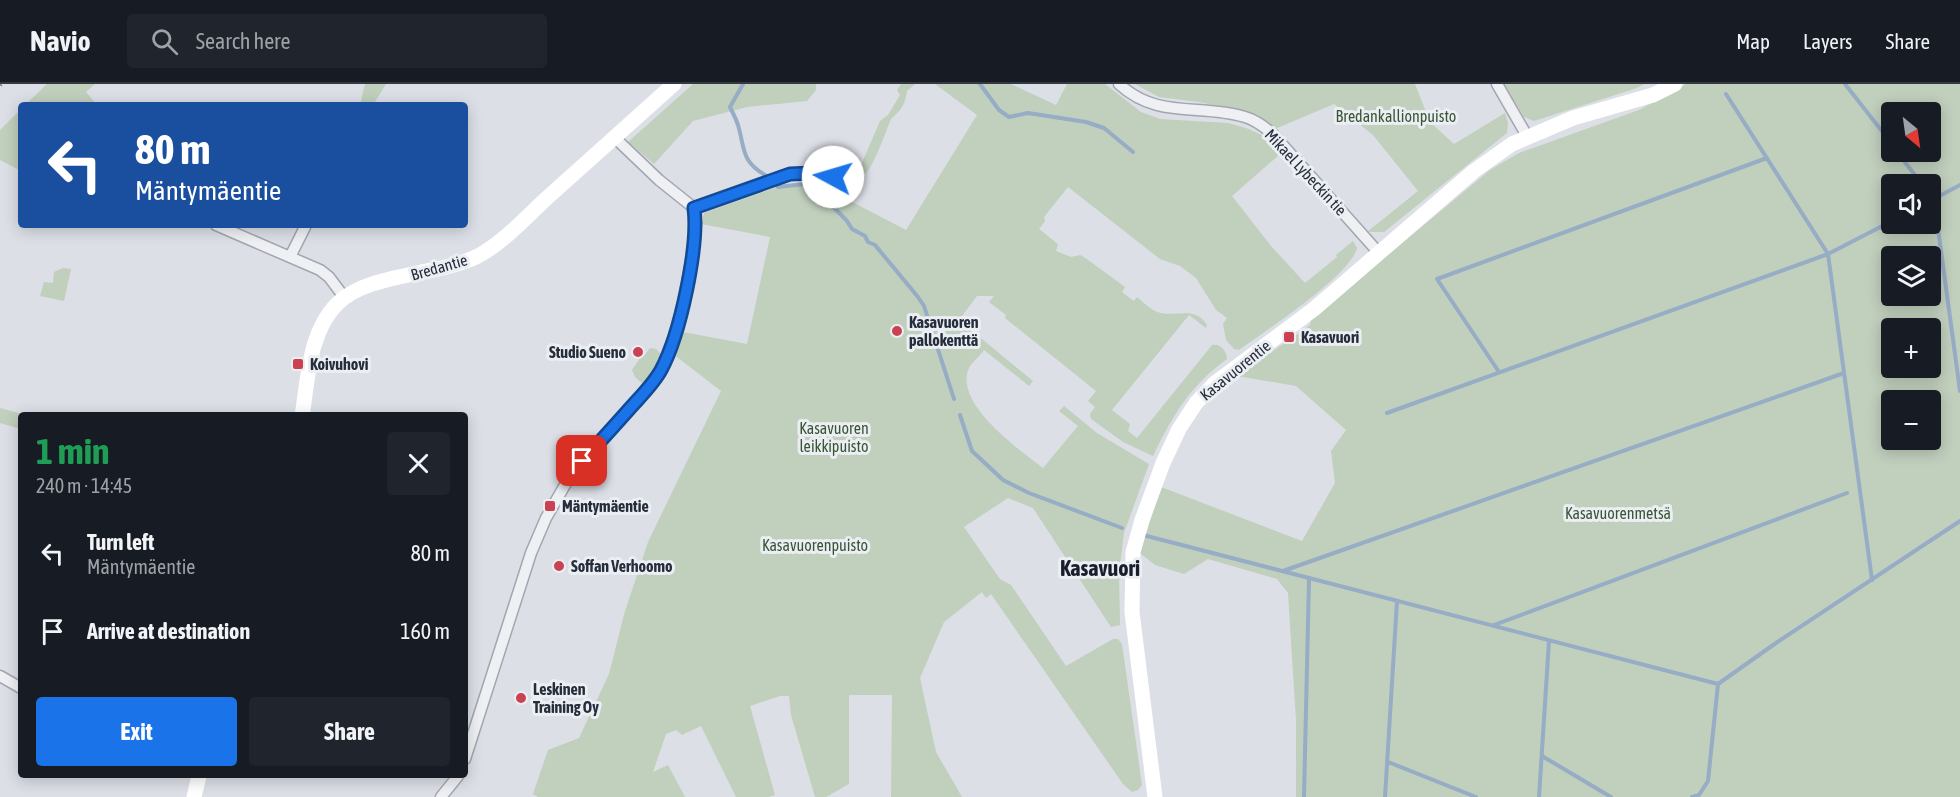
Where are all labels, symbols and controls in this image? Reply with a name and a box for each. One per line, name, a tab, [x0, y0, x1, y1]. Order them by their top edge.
search box	[127, 14, 547, 68]
text: Navio	[30, 25, 91, 57]
icon: search	[148, 25, 181, 58]
text: Search here	[196, 28, 291, 54]
text: Map	[1736, 29, 1770, 53]
text: Layers	[1803, 29, 1853, 53]
text: Share	[1886, 29, 1930, 53]
north arrow	[1881, 102, 1941, 162]
map controls	[1881, 102, 1941, 450]
park label: Bredankallionpuisto	[1336, 107, 1456, 126]
text: 80 m	[135, 125, 210, 173]
street label: Mikael Lybeckin tie	[1261, 125, 1351, 220]
icon: left	[36, 126, 114, 204]
position arrow	[801, 145, 865, 209]
button: sound	[1881, 174, 1941, 234]
text: Mäntymäentie	[135, 175, 281, 206]
button: layers	[1881, 246, 1941, 306]
street label: Bredantie	[409, 250, 469, 284]
place label: Kasavuoren pallokenttä	[909, 313, 979, 349]
button: +	[1881, 318, 1941, 378]
marker: Kasavuoren pallokenttä	[890, 324, 904, 338]
place label: Kasavuori	[1301, 328, 1360, 346]
marker: Kasavuori	[1282, 330, 1296, 344]
street label: Kasavuorentie	[1196, 336, 1274, 404]
place label: Studio Sueno	[549, 343, 626, 361]
marker: Studio Sueno	[631, 345, 645, 359]
place label: Koivuhovi	[310, 355, 369, 373]
marker: Koivuhovi	[291, 357, 305, 371]
button: −	[1881, 390, 1941, 450]
park label: Kasavuoren leikkipuisto	[799, 419, 869, 456]
text: 1 min	[36, 430, 110, 472]
button: close	[387, 432, 450, 495]
pin	[556, 435, 607, 486]
icon: arrive	[565, 444, 598, 477]
text: 240 m · 14:45	[36, 474, 132, 497]
place label: Mäntymäentie	[562, 497, 649, 515]
marker: Mäntymäentie	[543, 499, 557, 513]
park label: Kasavuorenmetsä	[1565, 504, 1671, 522]
text: Turn left	[87, 529, 154, 555]
park label: Kasavuorenpuisto	[762, 536, 868, 555]
icon: left	[36, 537, 69, 570]
text: 80 m	[410, 540, 450, 566]
text: Mäntymäentie	[87, 555, 195, 578]
district label: Kasavuori	[1060, 555, 1140, 581]
place label: Soffan Verhoomo	[571, 557, 673, 575]
marker: Soffan Verhoomo	[552, 559, 566, 573]
icon: arrive	[36, 615, 69, 648]
text: Arrive at destination	[87, 618, 250, 644]
text: 160 m	[400, 618, 450, 644]
place label: Leskinen Training Oy	[533, 680, 599, 716]
marker: Leskinen Training Oy	[514, 691, 528, 705]
button: Exit	[36, 697, 237, 766]
button: Share	[249, 697, 450, 766]

